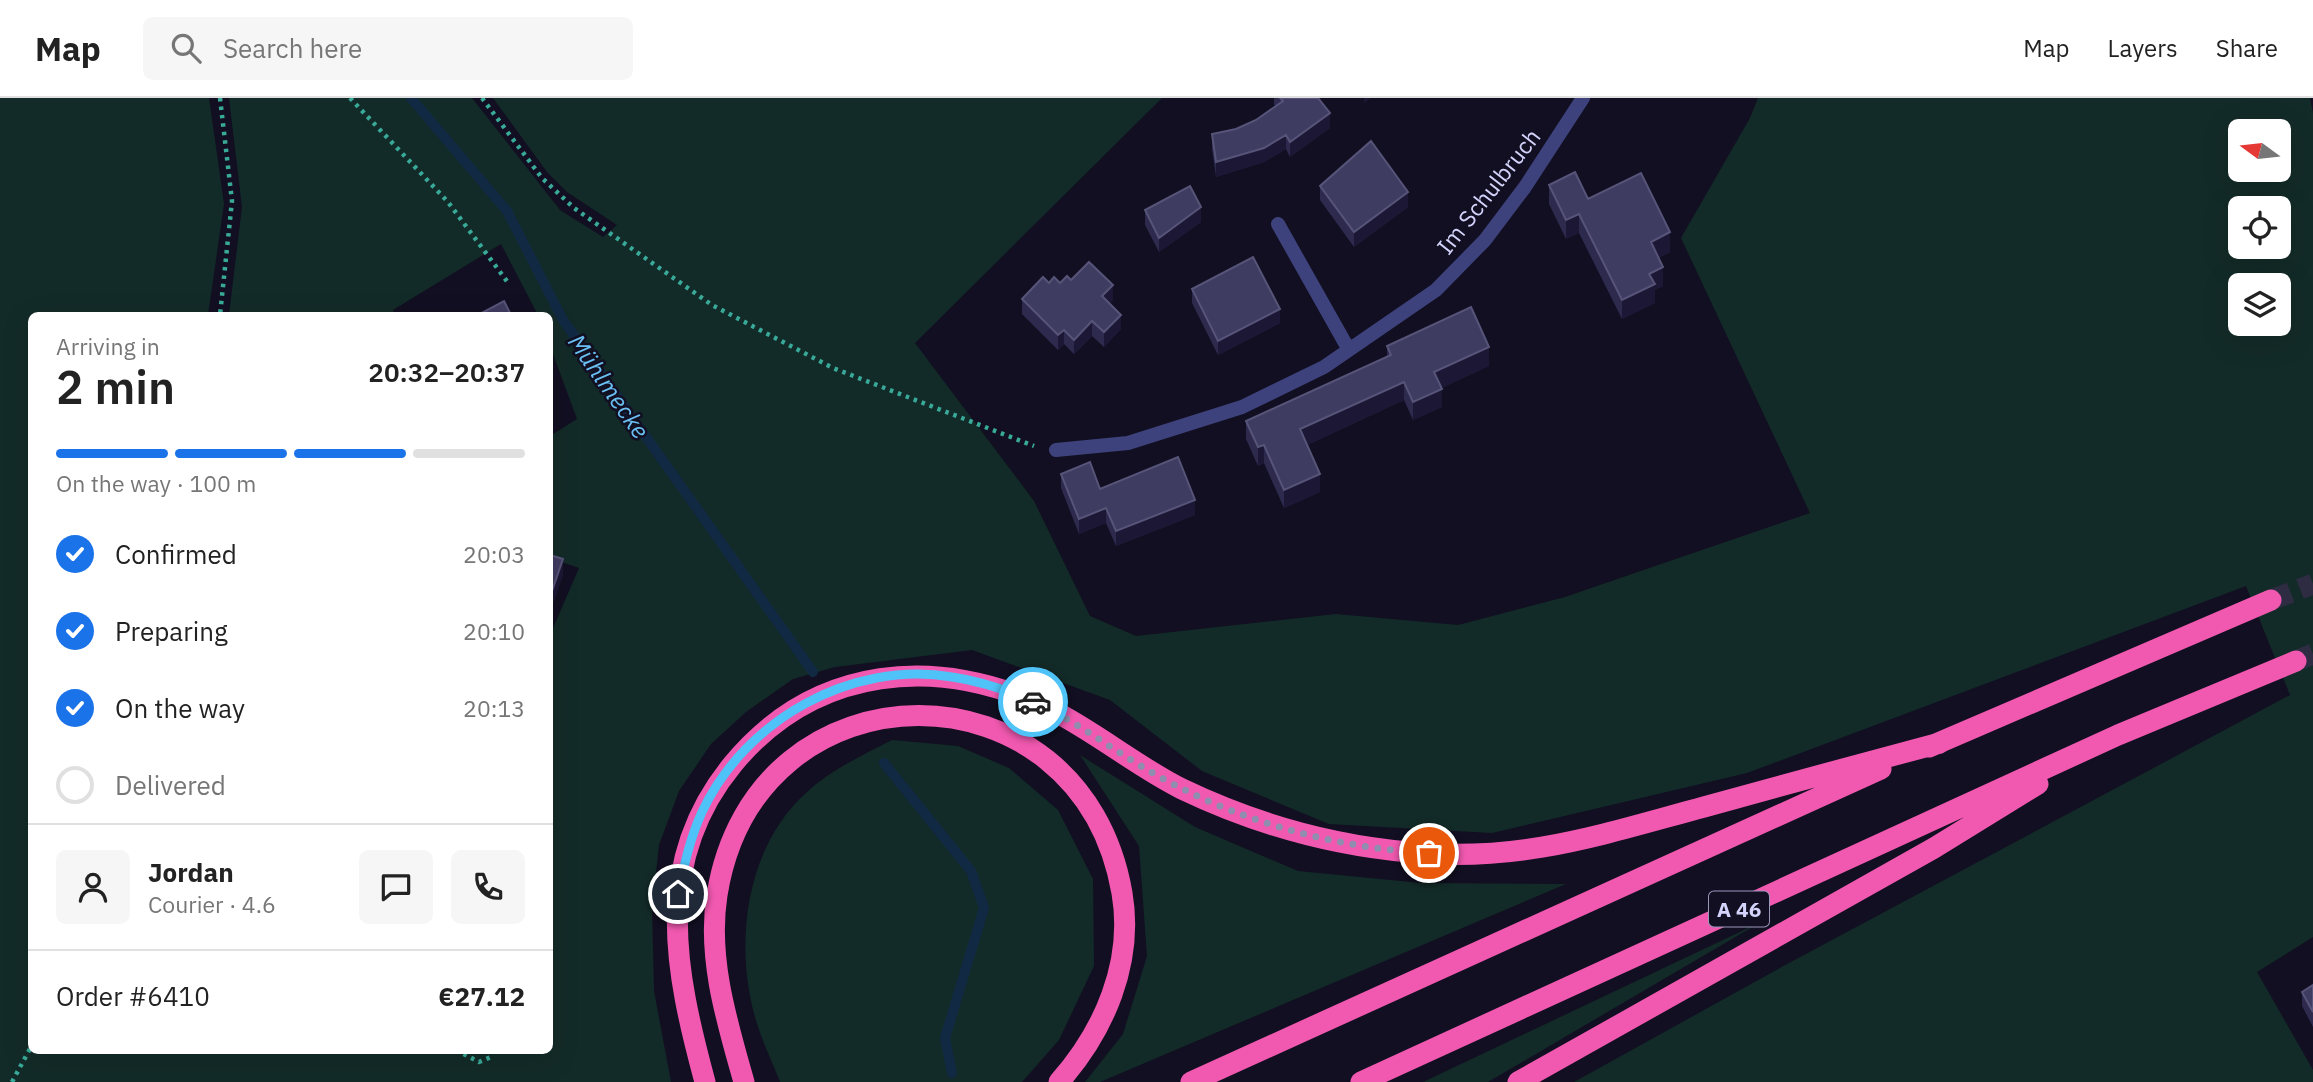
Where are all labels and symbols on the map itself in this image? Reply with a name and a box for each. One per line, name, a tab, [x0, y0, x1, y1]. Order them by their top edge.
north arrow	[2228, 119, 2291, 182]
street label: Im Schulbruch	[1430, 122, 1546, 260]
water label: Mühlmecke	[561, 327, 657, 445]
courier	[998, 667, 1068, 737]
pin	[1399, 823, 1459, 883]
pin	[648, 864, 708, 924]
road number: A 46	[1709, 892, 1769, 926]

